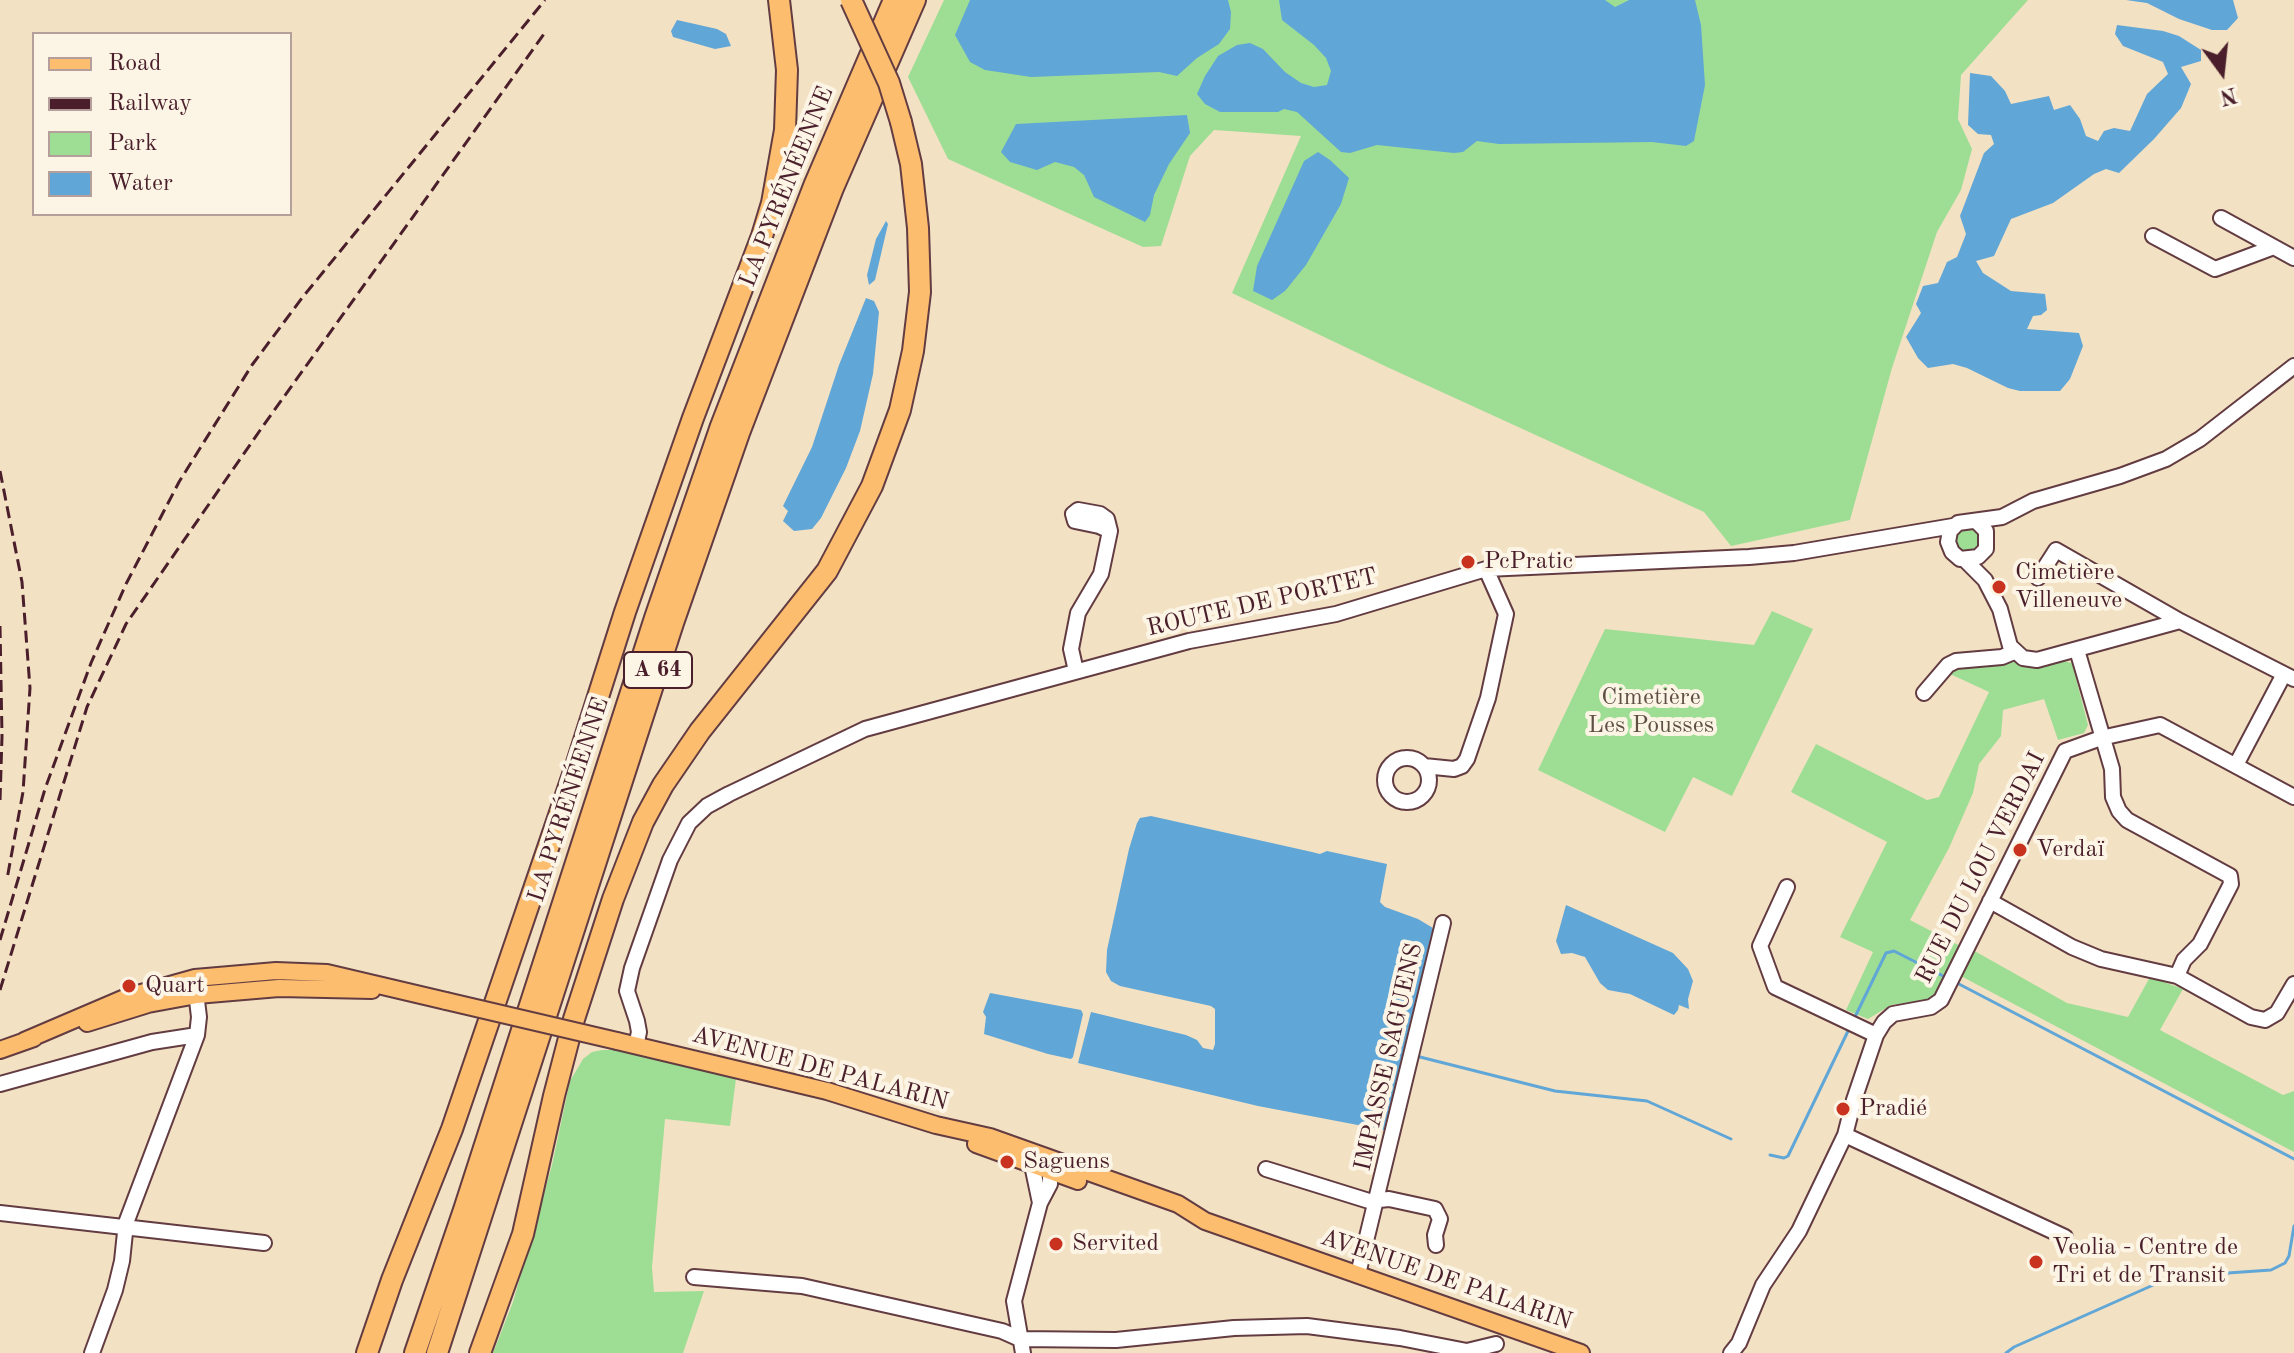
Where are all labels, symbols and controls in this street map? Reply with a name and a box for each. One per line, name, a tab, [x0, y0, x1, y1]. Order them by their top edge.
legend	[32, 32, 292, 216]
north arrow	[2182, 32, 2262, 112]
text: Road	[108, 52, 161, 76]
street label: LA PYRÉNÉENNE	[734, 82, 840, 292]
text: N	[2217, 82, 2239, 108]
text: Railway	[108, 92, 192, 116]
text: Park	[108, 132, 157, 156]
text: Water	[108, 172, 173, 196]
place label: PcPratic	[1484, 548, 1573, 576]
marker: PcPratic	[1459, 553, 1477, 571]
place label: Cimetière Villeneuve	[2015, 559, 2122, 615]
street label: ROUTE DE PORTET	[1144, 562, 1380, 644]
marker: Cimetière Villeneuve	[1990, 578, 2008, 596]
road number: A 64	[624, 652, 692, 688]
park label: Cimetière Les Pousses	[1588, 684, 1714, 740]
street label: LA PYRÉNÉENNE	[522, 694, 616, 906]
street label: RUE DU LOU VERDAI	[1910, 747, 2052, 989]
place label: Verdaï	[2036, 836, 2104, 864]
marker: Verdaï	[2011, 841, 2029, 859]
street label: IMPASSE SAGUENS	[1349, 940, 1429, 1174]
place label: Quart	[145, 972, 205, 1000]
marker: Quart	[120, 977, 138, 995]
street label: AVENUE DE PALARIN	[689, 1021, 951, 1117]
place label: Pradié	[1859, 1095, 1927, 1123]
marker: Pradié	[1834, 1100, 1852, 1118]
place label: Saguens	[1023, 1148, 1110, 1176]
marker: Saguens	[998, 1153, 1016, 1171]
street label: AVENUE DE PALARIN	[1316, 1223, 1576, 1337]
place label: Servited	[1072, 1230, 1159, 1258]
place label: Veolia - Centre de Tri et de Transit	[2052, 1234, 2238, 1290]
marker: Servited	[1047, 1235, 1065, 1253]
marker: Veolia - Centre de Tri et de Transit	[2027, 1253, 2045, 1271]

